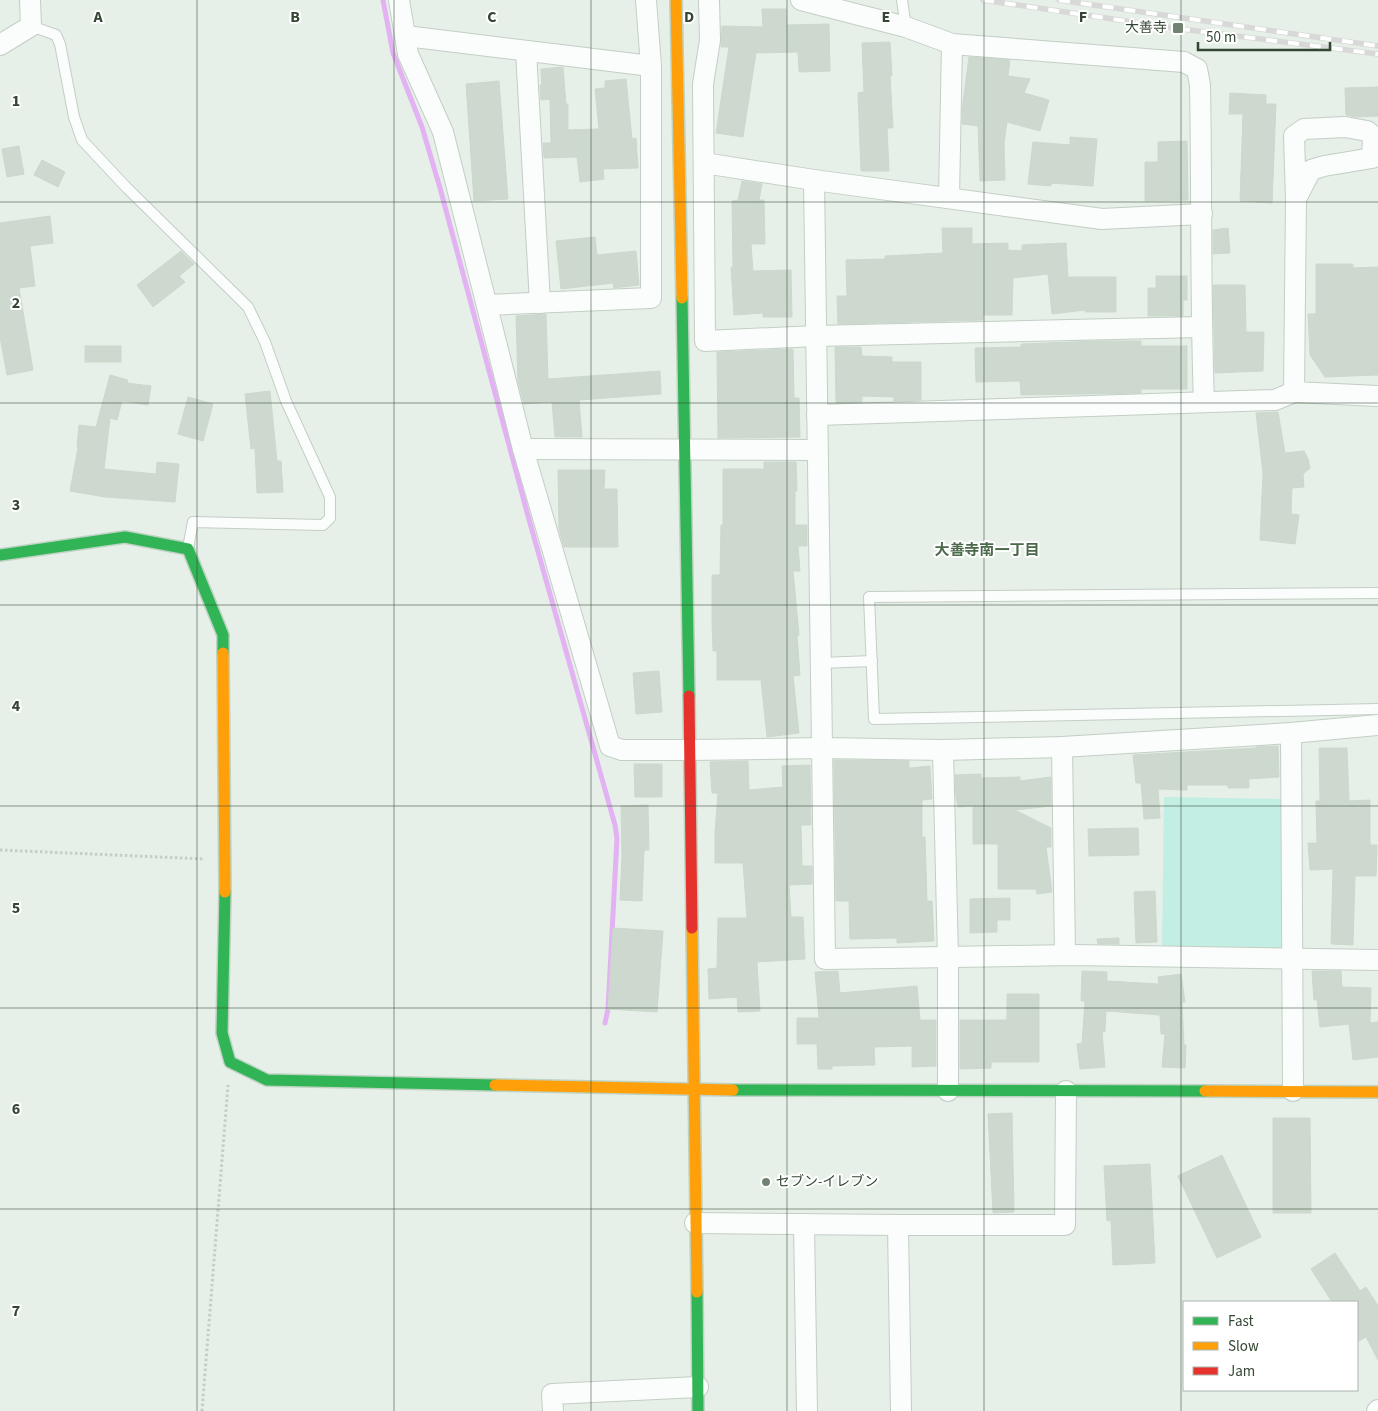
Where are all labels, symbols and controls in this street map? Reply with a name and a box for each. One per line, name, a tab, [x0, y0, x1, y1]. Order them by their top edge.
text: A	[92, 6, 103, 28]
text: B	[290, 6, 300, 28]
text: C	[487, 6, 497, 28]
text: D	[684, 6, 694, 28]
text: E	[882, 6, 890, 28]
text: F	[1079, 6, 1087, 28]
place label: 大善寺	[1125, 18, 1167, 38]
scale bar	[1198, 20, 1330, 52]
marker: 大善寺	[1171, 21, 1185, 35]
text: 50 m	[1206, 27, 1236, 48]
text: 1	[12, 90, 20, 112]
text: 2	[12, 292, 20, 314]
text: 3	[12, 494, 20, 516]
district label: 大善寺南一丁目	[934, 540, 1040, 561]
text: 4	[12, 695, 21, 717]
text: 5	[12, 897, 20, 919]
text: 6	[12, 1098, 20, 1120]
place label: セブン-イレブン	[776, 1172, 878, 1192]
marker: セブン-イレブン	[760, 1176, 772, 1188]
text: 7	[12, 1300, 20, 1322]
legend	[1183, 1301, 1358, 1391]
text: Fast	[1228, 1311, 1254, 1332]
text: Slow	[1228, 1336, 1259, 1357]
text: Jam	[1228, 1361, 1255, 1382]

